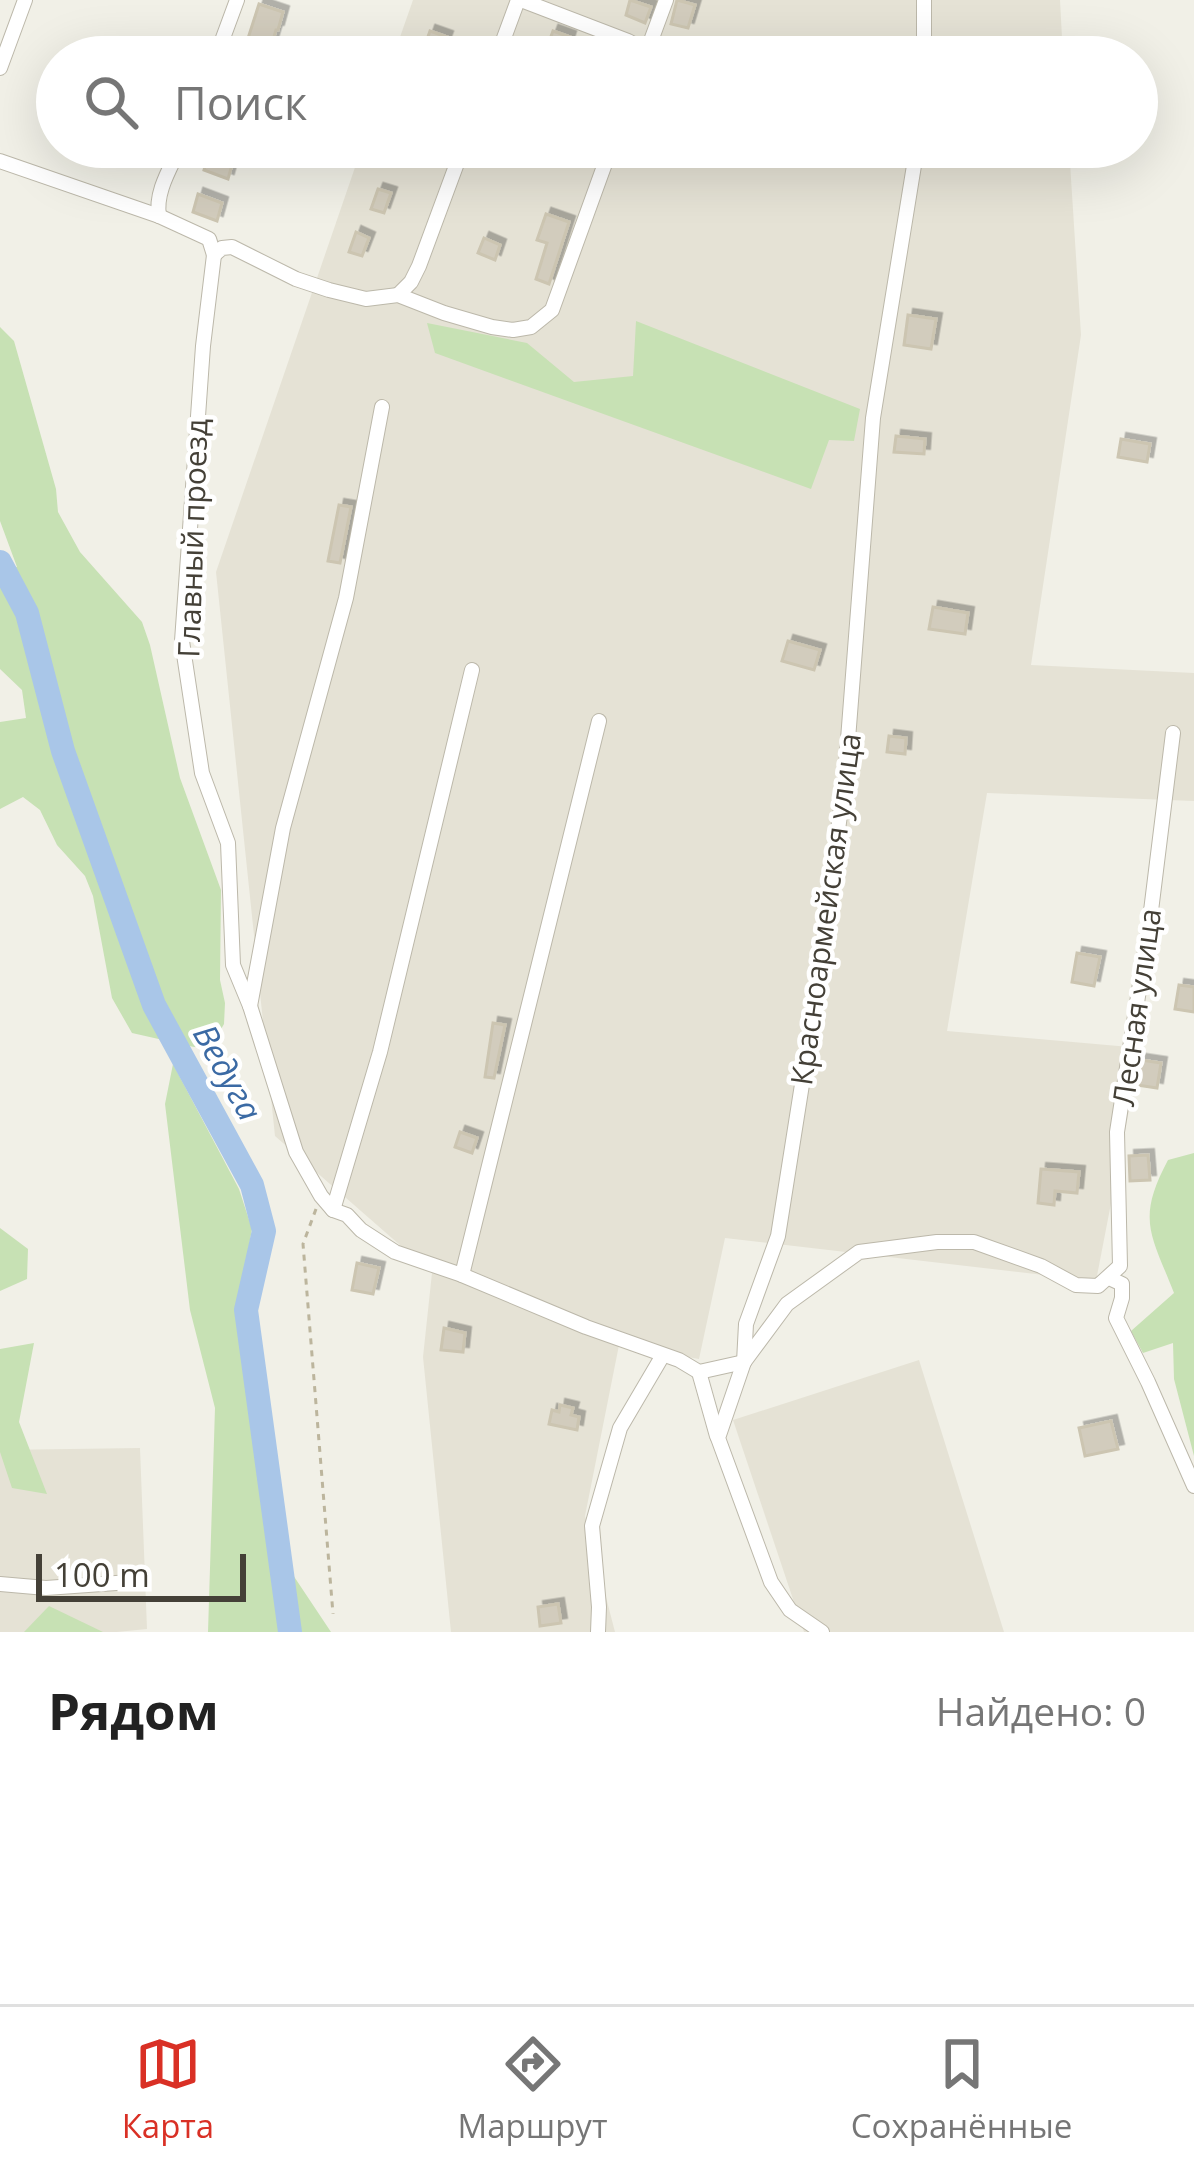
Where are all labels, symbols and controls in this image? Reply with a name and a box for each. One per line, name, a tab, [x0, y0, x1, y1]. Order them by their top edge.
search box	[36, 36, 1158, 168]
icon: search	[78, 69, 144, 135]
text: Поиск	[174, 72, 307, 133]
street label: Главный проезд	[167, 418, 217, 658]
street label: Красноармейская улица	[780, 730, 870, 1088]
street label: Лесная улица	[1102, 906, 1170, 1108]
water label: Ведуга	[183, 1016, 273, 1128]
scale bar	[36, 1548, 246, 1601]
text: 100 m	[54, 1552, 150, 1597]
text: Рядом	[48, 1675, 219, 1745]
text: Найдено: 0	[936, 1684, 1146, 1737]
tab: Карта	[122, 2031, 214, 2148]
tab: Маршрут	[458, 2031, 607, 2148]
tab: Сохранённые	[851, 2031, 1072, 2148]

